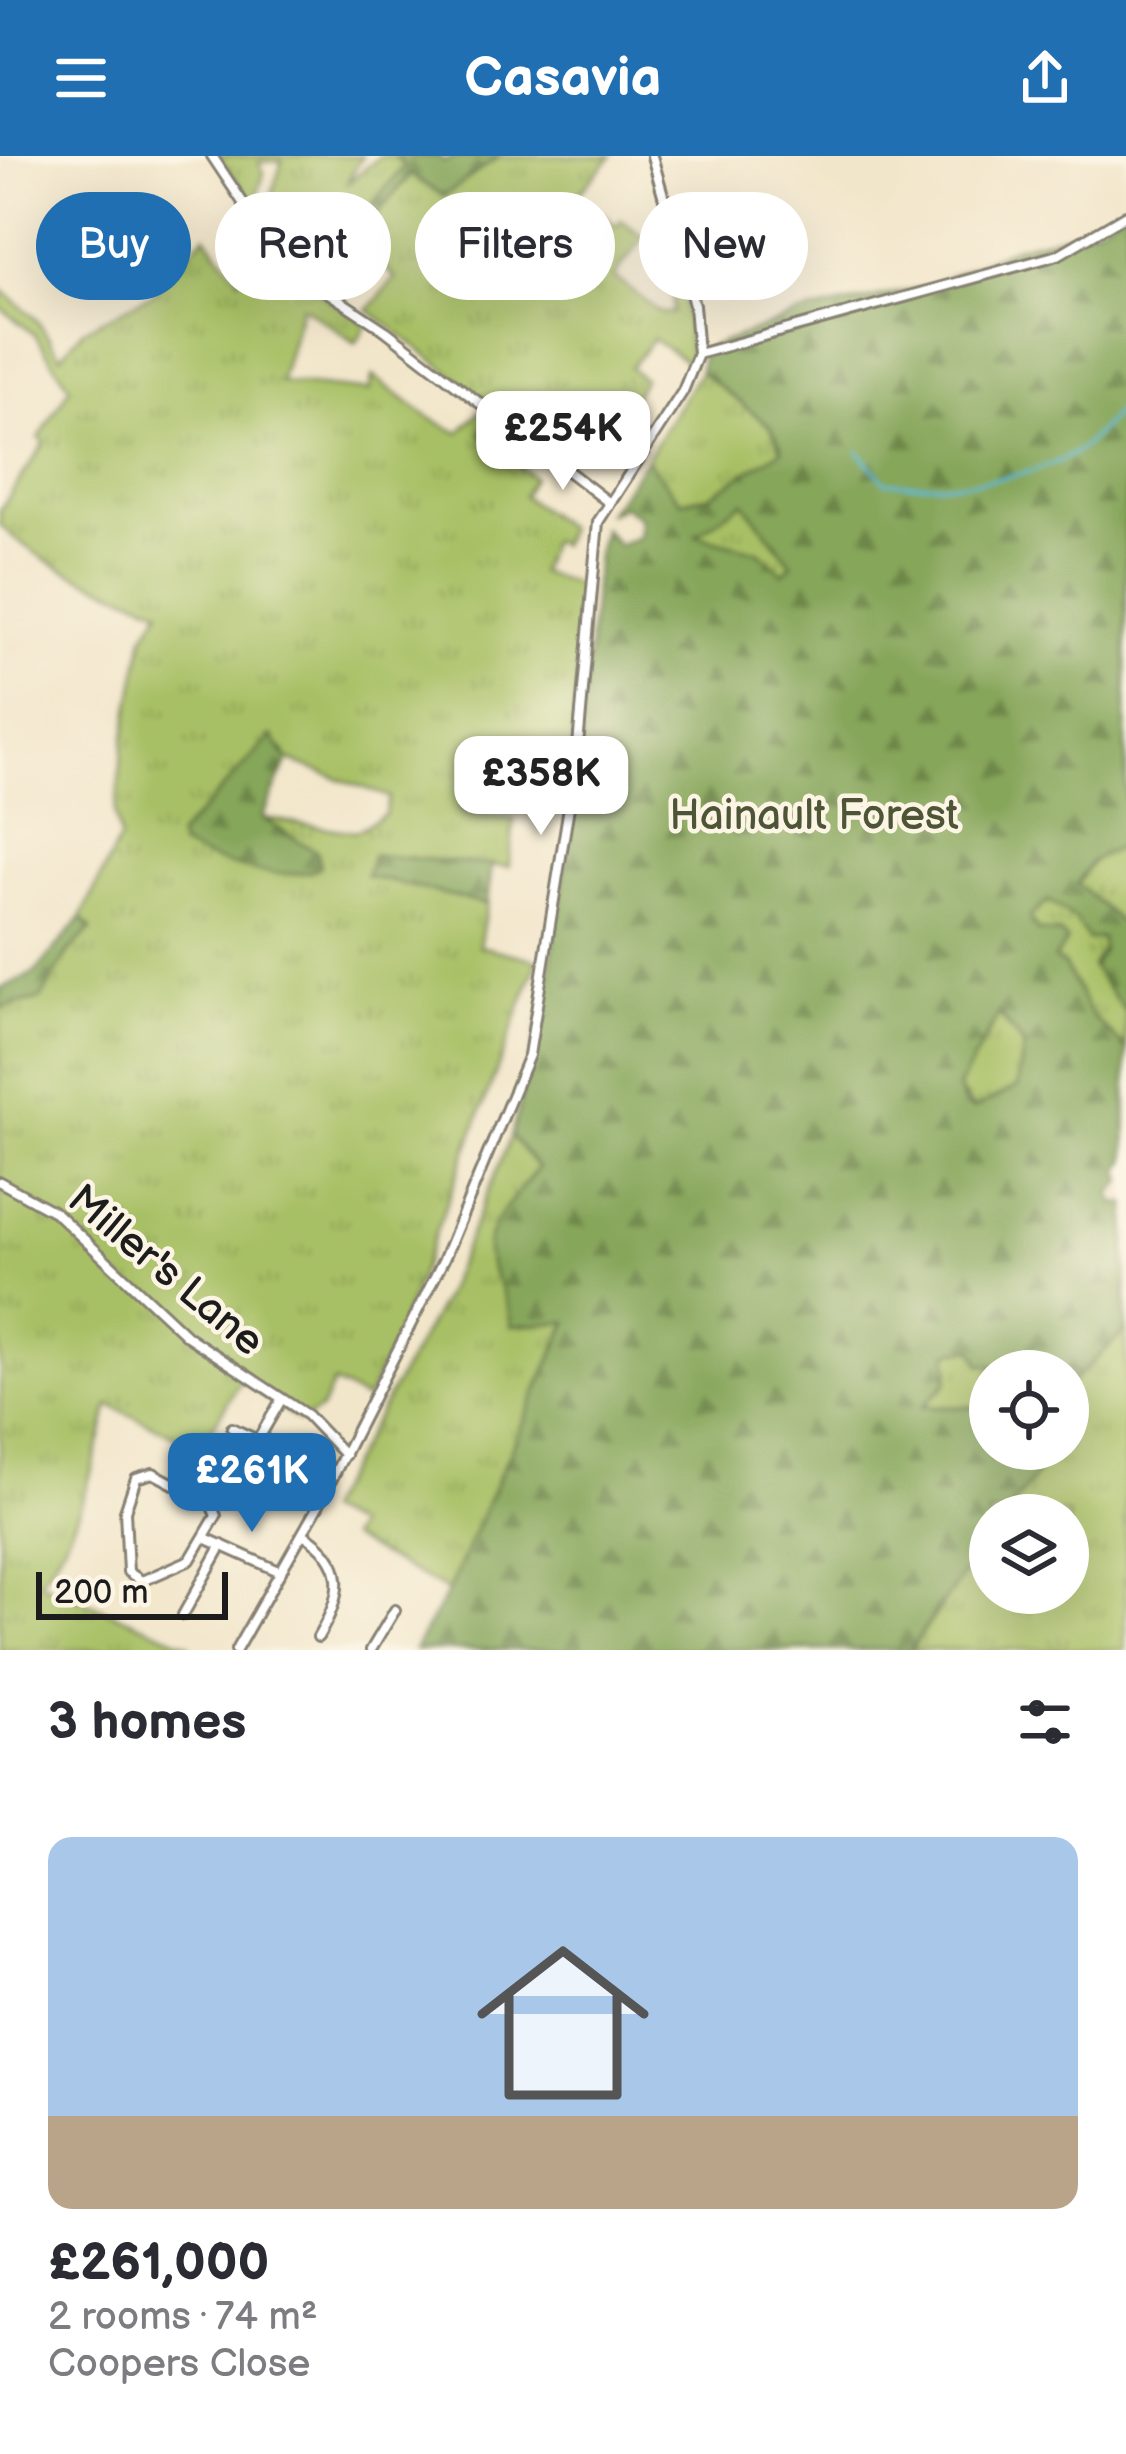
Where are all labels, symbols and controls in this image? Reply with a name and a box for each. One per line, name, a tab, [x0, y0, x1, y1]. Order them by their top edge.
icon: menu	[48, 45, 114, 111]
icon: share	[1012, 45, 1078, 111]
text: Casavia	[465, 46, 661, 111]
chip: Buy	[36, 192, 191, 300]
chip: Rent	[215, 192, 391, 300]
chip: Filters	[415, 192, 615, 300]
chip: New	[639, 192, 808, 300]
pin: £254K	[479, 391, 647, 493]
text: £254K	[503, 406, 623, 453]
pin: £358K	[457, 736, 625, 838]
text: £358K	[481, 751, 601, 798]
park label: Hainault Forest	[669, 791, 959, 842]
street label: Miller's Lane	[57, 1174, 274, 1368]
map controls	[969, 1350, 1089, 1614]
button: locate	[969, 1350, 1089, 1470]
pin: £261K	[168, 1433, 336, 1535]
text: £261K	[195, 1448, 309, 1495]
button: layers	[969, 1494, 1089, 1614]
scale bar	[36, 1566, 228, 1619]
text: 200 m	[54, 1573, 148, 1613]
icon: filters	[1012, 1689, 1078, 1755]
text: 3 homes	[48, 1692, 246, 1753]
icon: home	[455, 1915, 671, 2131]
text: £261,000	[48, 2233, 269, 2294]
text: 2 rooms · 74 m²	[48, 2294, 318, 2341]
text: Coopers Close	[48, 2341, 310, 2388]

